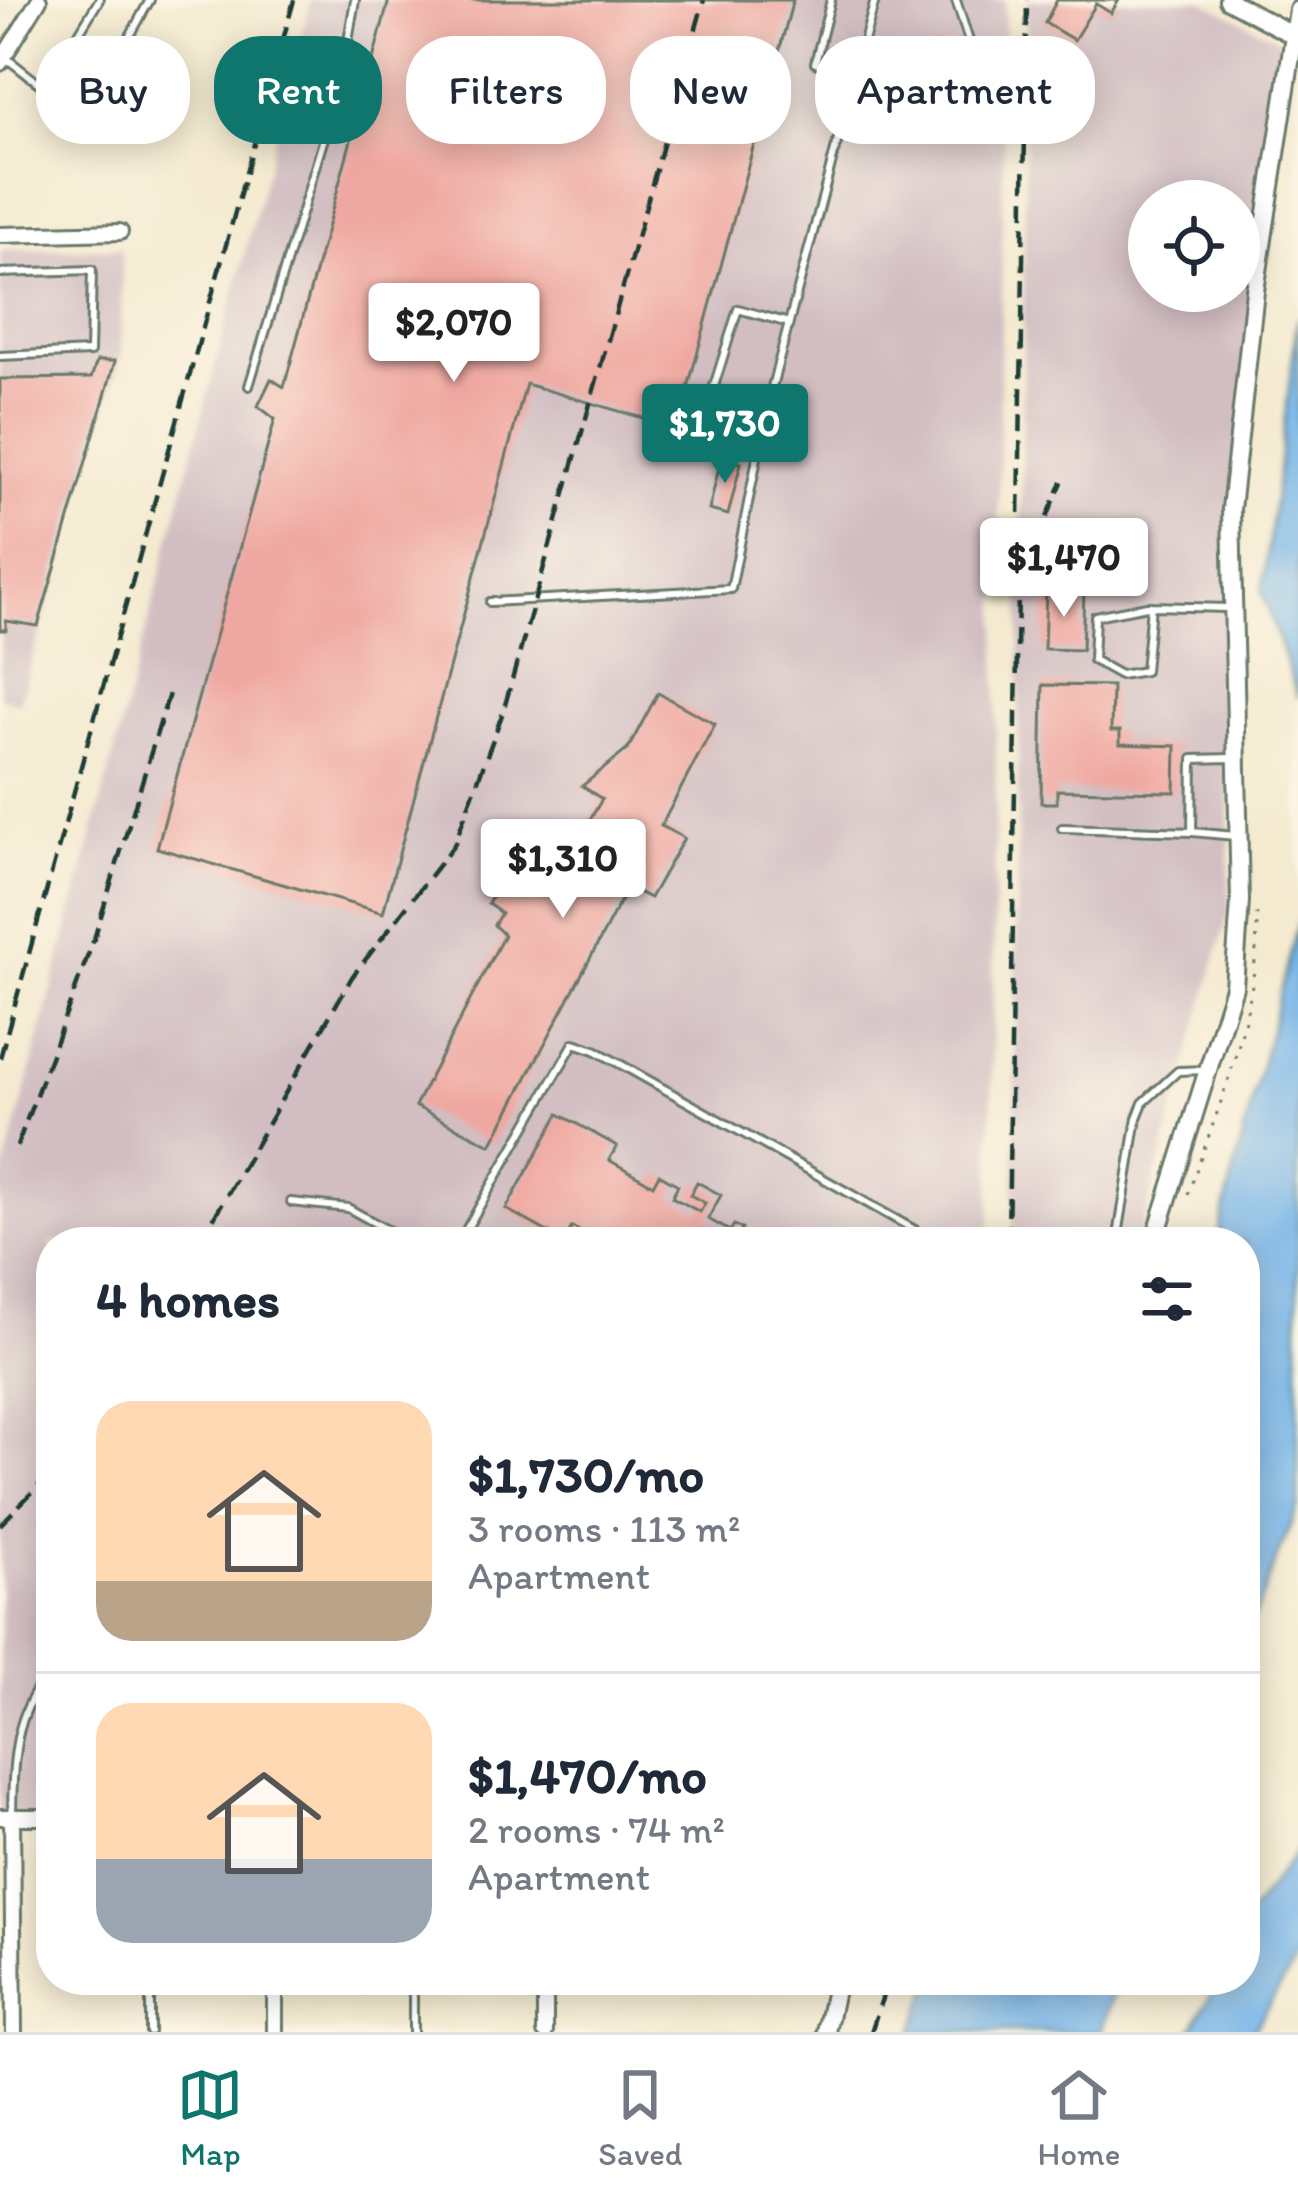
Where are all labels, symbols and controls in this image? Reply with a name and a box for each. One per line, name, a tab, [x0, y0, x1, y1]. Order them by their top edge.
chip: Buy	[36, 36, 190, 144]
chip: Rent	[214, 36, 382, 144]
chip: Filters	[406, 36, 606, 144]
chip: New	[630, 36, 791, 144]
chip: Apartment	[815, 36, 1095, 144]
map controls	[1128, 180, 1260, 312]
button: locate	[1128, 180, 1260, 312]
pin: $2,070	[356, 283, 552, 385]
text: $2,070	[396, 298, 512, 345]
pin: $1,730	[627, 384, 823, 486]
text: $1,730	[669, 399, 781, 446]
pin: $1,470	[966, 518, 1162, 620]
text: $1,470	[1007, 533, 1121, 580]
pin: $1,310	[465, 819, 661, 921]
text: $1,310	[508, 834, 618, 881]
icon: filters	[1134, 1266, 1200, 1332]
text: 4 homes	[96, 1269, 280, 1330]
text: $1,730/mo	[468, 1444, 704, 1505]
icon: home	[192, 1449, 336, 1593]
text: 3 rooms · 113 m²	[468, 1505, 740, 1552]
text: Apartment	[468, 1552, 650, 1599]
text: $1,470/mo	[468, 1745, 707, 1806]
icon: home	[192, 1751, 336, 1895]
text: 2 rooms · 74 m²	[468, 1806, 725, 1853]
text: Apartment	[468, 1853, 650, 1900]
tab: Map	[177, 2062, 243, 2173]
tab: Saved	[598, 2062, 683, 2173]
tab: Home	[1037, 2062, 1121, 2173]

